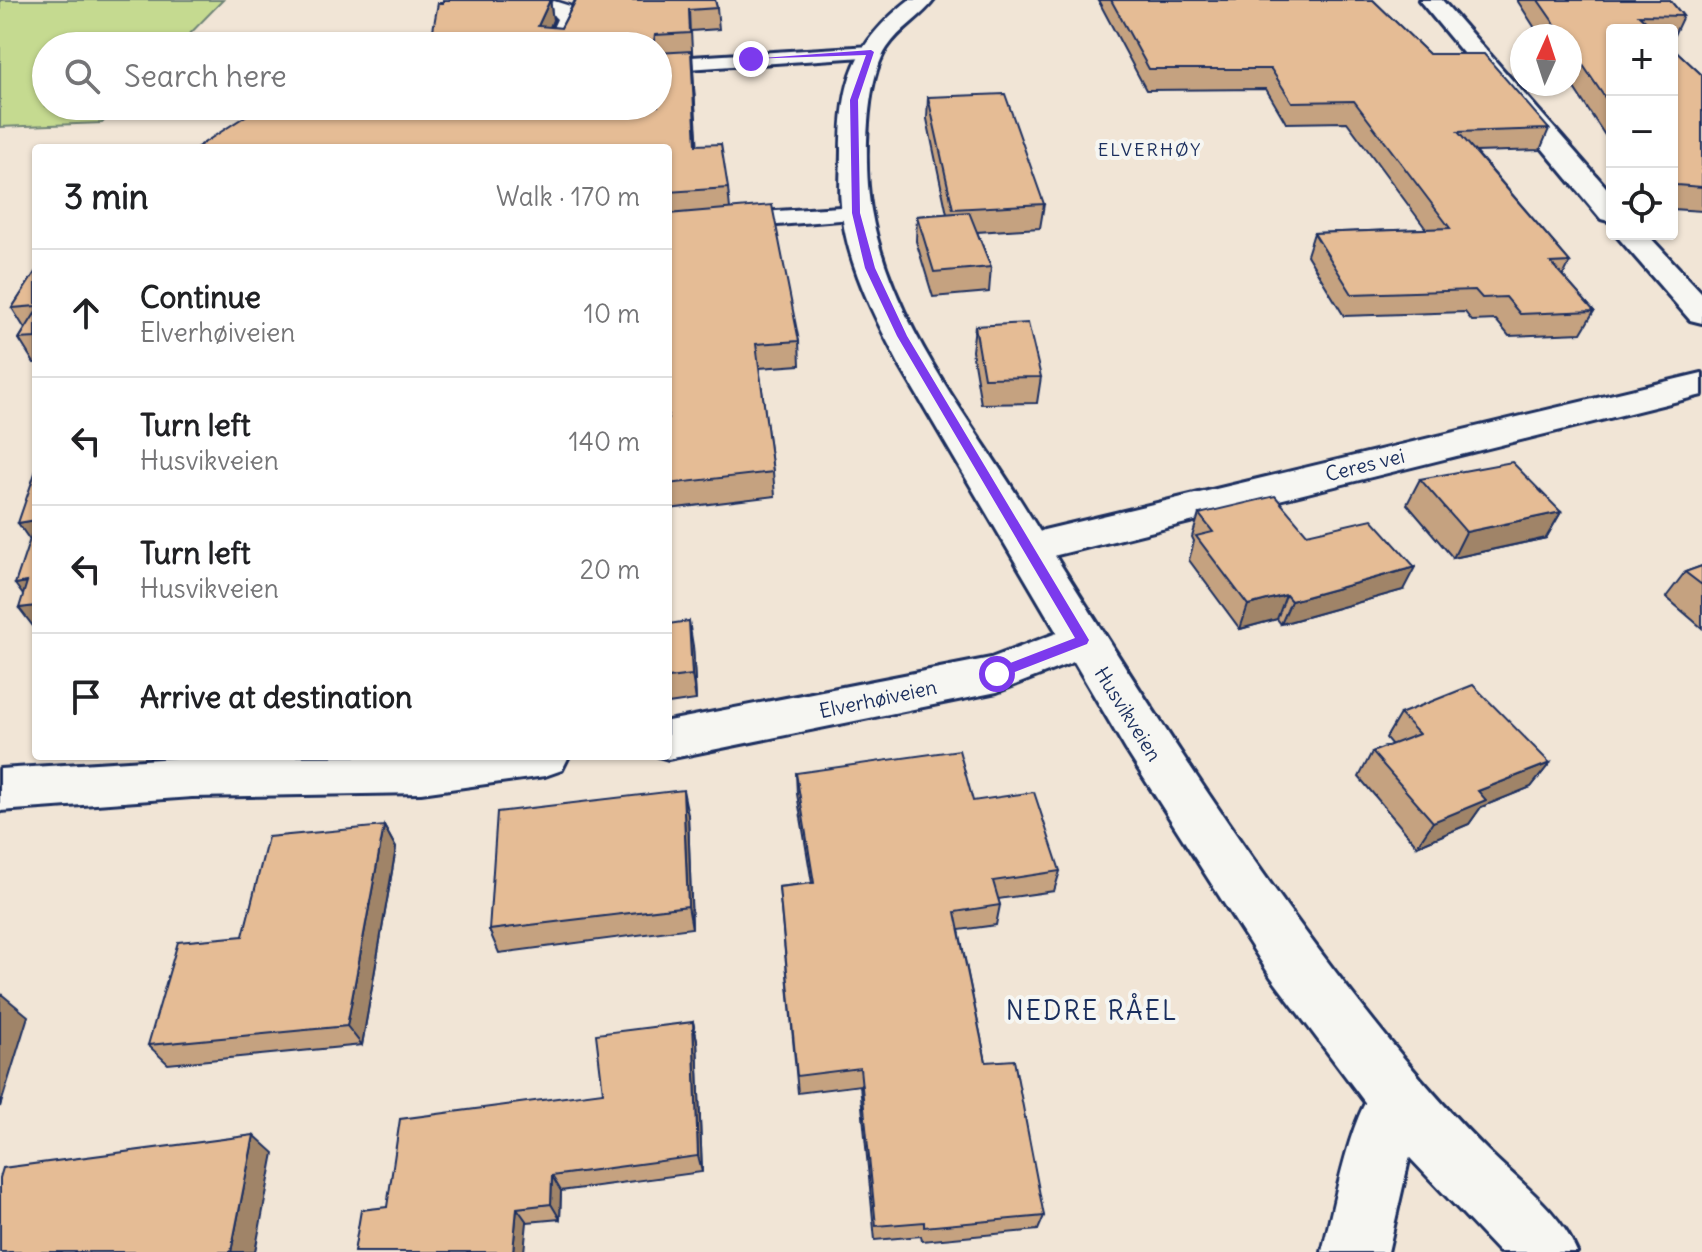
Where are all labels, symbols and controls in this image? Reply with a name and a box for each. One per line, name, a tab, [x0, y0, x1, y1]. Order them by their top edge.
north arrow	[1510, 24, 1582, 96]
map controls	[1606, 24, 1678, 240]
button: +	[1606, 24, 1678, 96]
search box	[32, 32, 672, 120]
route end	[733, 41, 769, 77]
icon: search	[60, 54, 104, 98]
text: Search here	[124, 57, 287, 95]
button: −	[1606, 96, 1678, 168]
district label: ELVERHØY	[1098, 138, 1202, 161]
button: locate	[1606, 168, 1678, 240]
text: 3 min	[64, 175, 149, 218]
text: Walk · 170 m	[496, 180, 640, 213]
text: Continue	[140, 278, 261, 316]
icon: ahead	[64, 291, 108, 335]
text: 10 m	[584, 297, 640, 330]
text: Elverhøiveien	[140, 316, 295, 349]
text: Turn left	[140, 406, 251, 444]
icon: left	[64, 419, 108, 463]
text: 140 m	[569, 425, 640, 458]
street label: Ceres vei	[1323, 443, 1407, 486]
text: Husvikveien	[140, 444, 279, 477]
text: Turn left	[140, 534, 251, 572]
icon: left	[64, 547, 108, 591]
text: 20 m	[580, 553, 640, 586]
text: Husvikveien	[140, 572, 279, 605]
route start	[979, 656, 1015, 692]
street label: Husvikveien	[1090, 662, 1167, 766]
street label: Elverhøiveien	[817, 674, 939, 723]
icon: arrive	[64, 675, 108, 719]
text: Arrive at destination	[140, 678, 412, 716]
district label: NEDRE RÅEL	[1006, 992, 1178, 1027]

